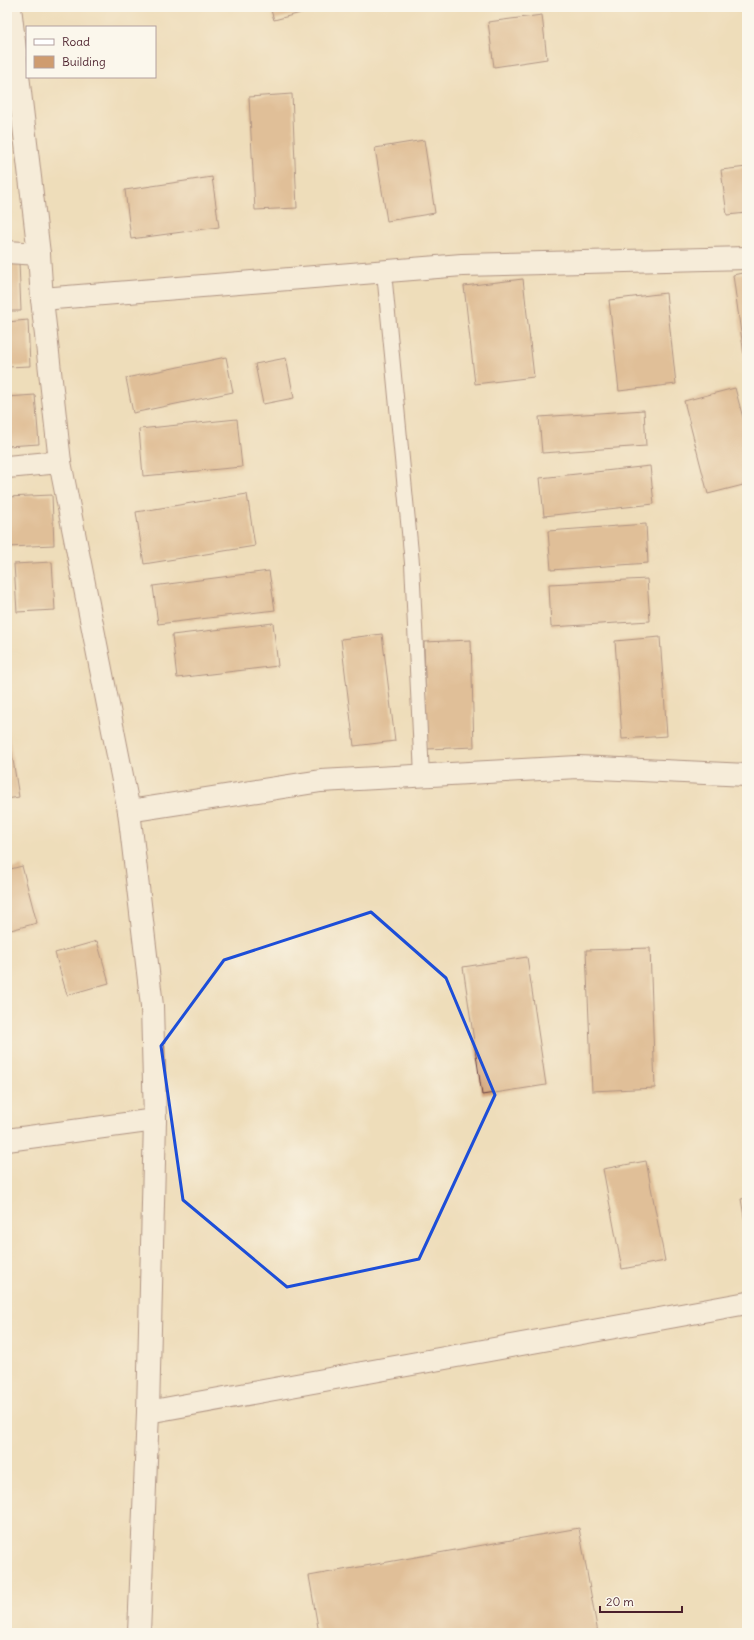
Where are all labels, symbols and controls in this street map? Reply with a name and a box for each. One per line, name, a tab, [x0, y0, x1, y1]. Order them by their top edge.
legend	[26, 26, 156, 78]
text: Road	[62, 34, 90, 49]
text: Building	[62, 54, 106, 69]
scale bar	[600, 1588, 682, 1614]
text: 20 m	[606, 1594, 634, 1609]

